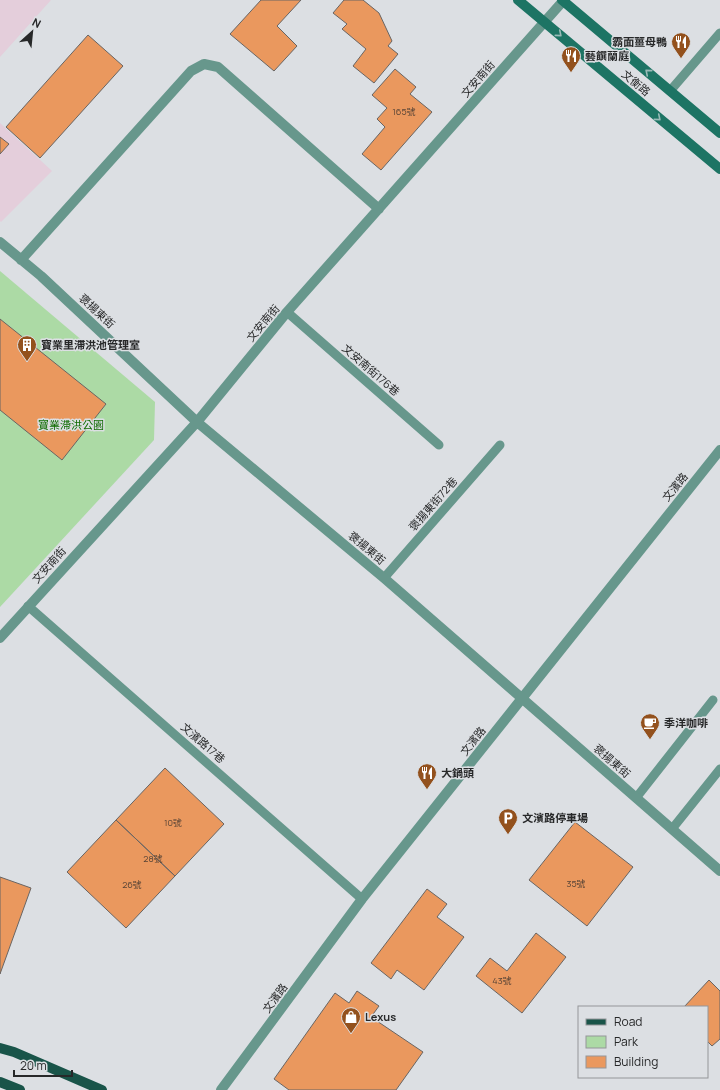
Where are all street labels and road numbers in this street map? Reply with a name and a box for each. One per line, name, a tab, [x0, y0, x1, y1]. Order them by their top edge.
street label: 文安南街	[458, 57, 498, 100]
street label: 文衡路	[619, 66, 654, 99]
street label: 褒揚東街	[76, 290, 119, 331]
street label: 文安南街	[243, 301, 283, 344]
street label: 文安南街176巷	[339, 340, 403, 399]
street label: 文濱路	[658, 469, 691, 504]
street label: 褒揚東街72巷	[405, 474, 460, 534]
street label: 褒揚東街	[346, 528, 389, 568]
street label: 文安南街	[28, 543, 69, 586]
street label: 文濱路17巷	[178, 719, 229, 766]
street label: 文濱路	[457, 723, 489, 758]
street label: 褒揚東街	[591, 741, 634, 781]
street label: 文濱路	[259, 980, 290, 1015]

